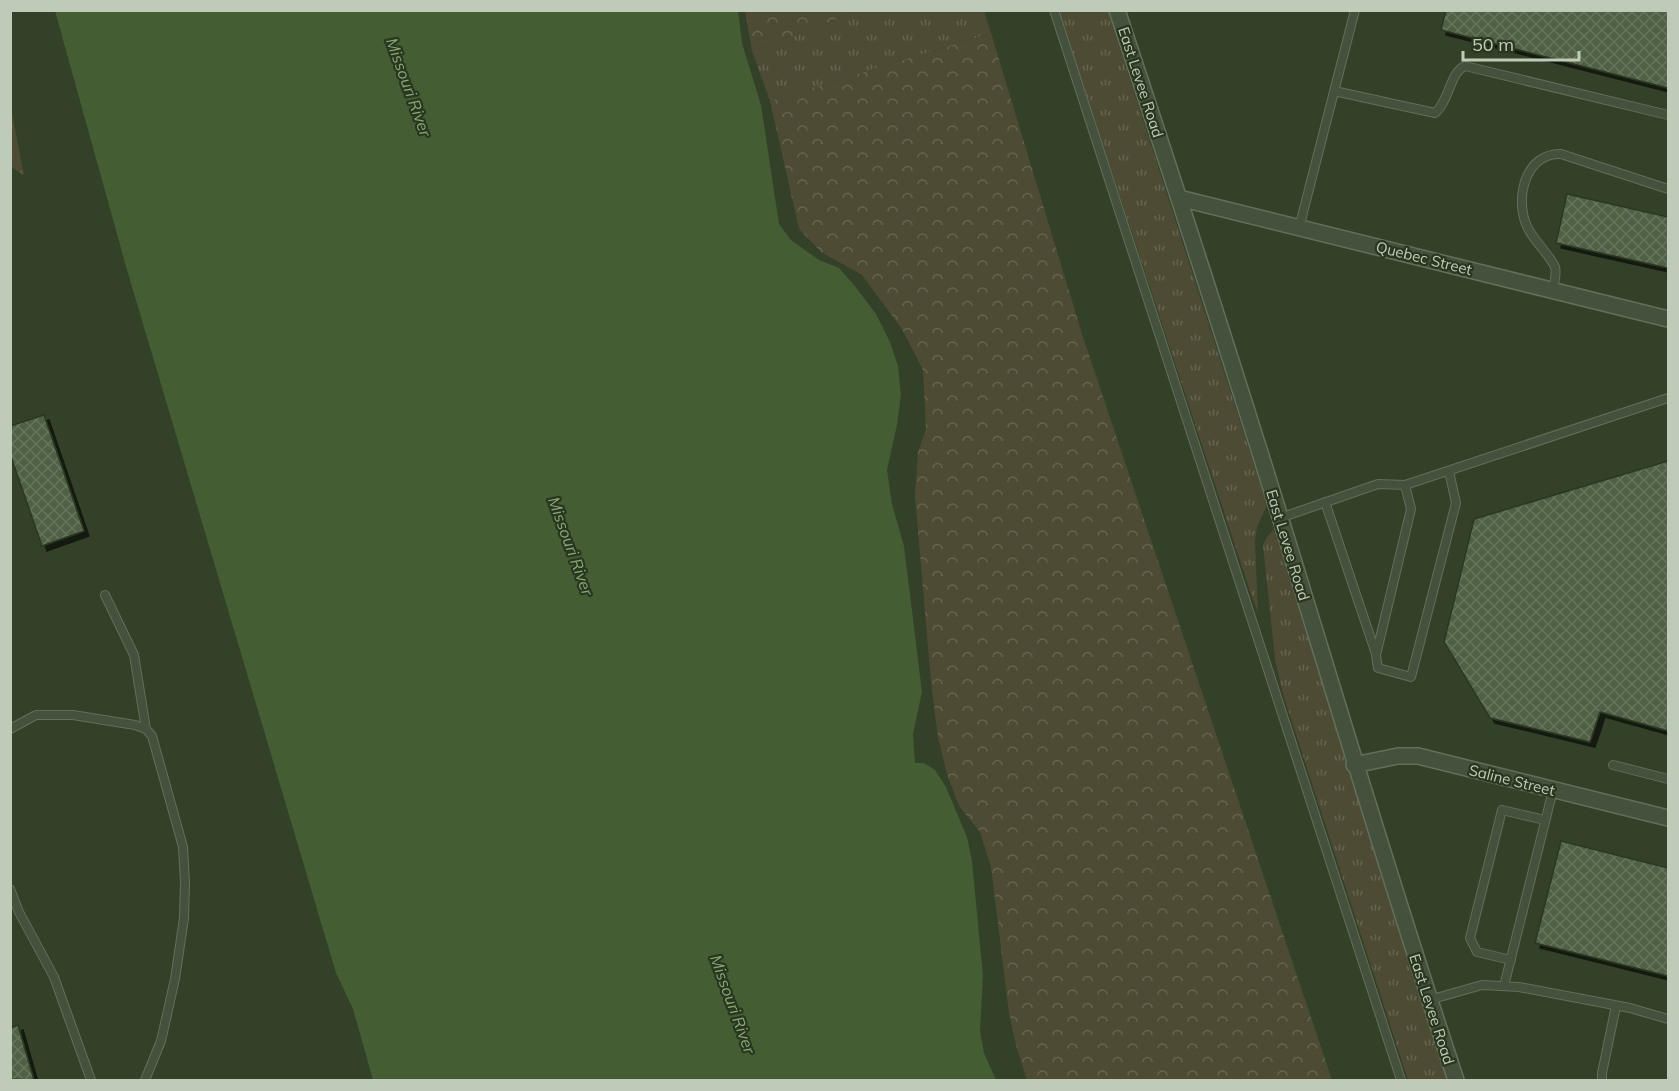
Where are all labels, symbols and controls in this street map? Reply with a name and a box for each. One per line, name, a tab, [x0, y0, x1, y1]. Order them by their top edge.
street label: East Levee Road	[1114, 24, 1168, 140]
scale bar	[1463, 24, 1578, 62]
text: 50 m	[1472, 33, 1514, 56]
water label: Missouri River	[382, 35, 436, 140]
street label: Quebec Street	[1374, 237, 1474, 279]
street label: East Levee Road	[1262, 487, 1314, 603]
water label: Missouri River	[544, 494, 598, 599]
street label: Saline Street	[1467, 760, 1557, 800]
street label: East Levee Road	[1405, 951, 1459, 1067]
water label: Missouri River	[706, 952, 760, 1057]

